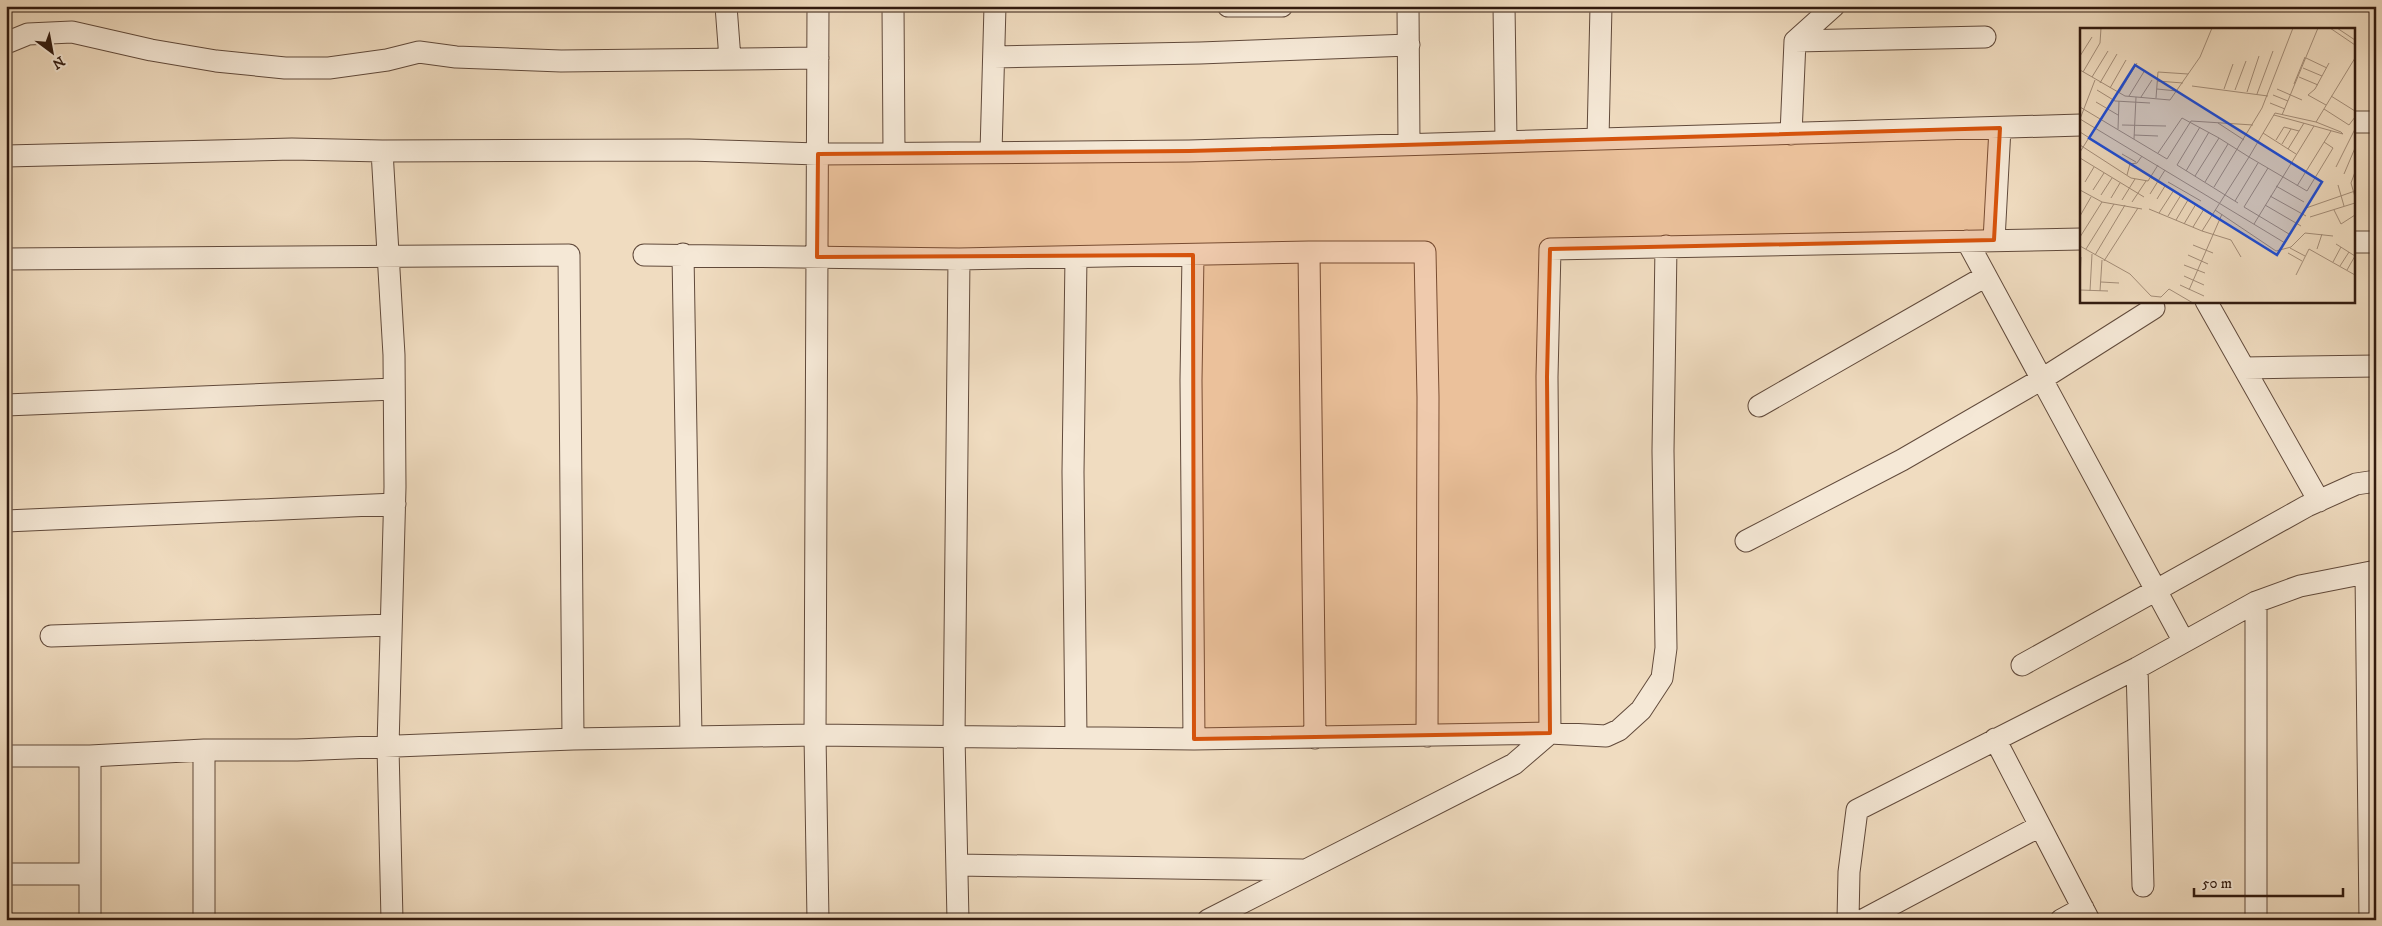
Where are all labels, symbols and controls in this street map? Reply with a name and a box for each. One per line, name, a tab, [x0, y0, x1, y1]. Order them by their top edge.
north arrow	[28, 28, 78, 78]
inset map	[2080, 28, 2354, 302]
text: N	[48, 51, 68, 73]
scale bar	[2194, 866, 2343, 898]
text: 50 m	[2202, 874, 2232, 893]

